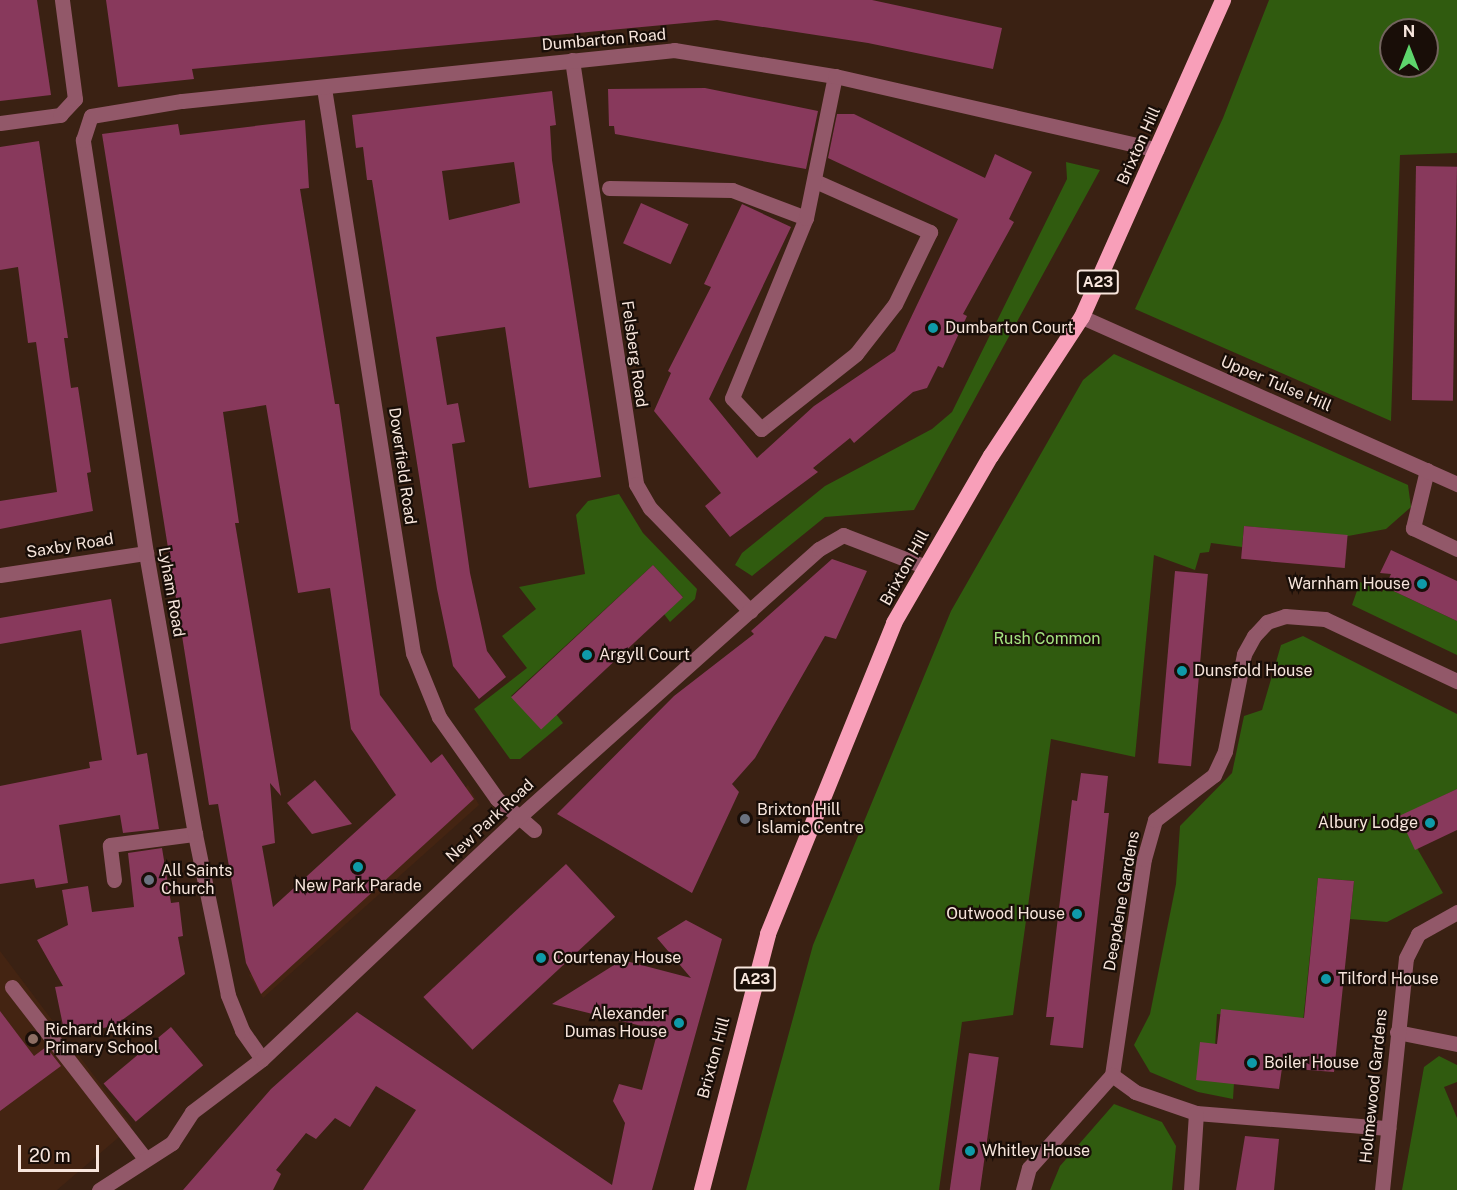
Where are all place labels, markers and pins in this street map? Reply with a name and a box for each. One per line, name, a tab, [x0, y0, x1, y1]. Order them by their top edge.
place label: Dumbarton Court	[945, 318, 1073, 338]
marker: Dumbarton Court	[926, 321, 940, 335]
place label: Warnham House	[1288, 574, 1410, 594]
marker: Warnham House	[1415, 577, 1429, 591]
place label: Argyll Court	[599, 645, 690, 665]
marker: Argyll Court	[580, 648, 594, 662]
place label: Dunsfold House	[1194, 661, 1313, 681]
marker: Dunsfold House	[1175, 664, 1189, 678]
place label: Brixton Hill Islamic Centre	[757, 800, 864, 838]
marker: Brixton Hill Islamic Centre	[738, 812, 752, 826]
place label: Albury Lodge	[1318, 813, 1418, 833]
marker: Albury Lodge	[1423, 816, 1437, 830]
marker: New Park Parade	[351, 860, 365, 874]
place label: All Saints Church	[161, 861, 232, 899]
marker: All Saints Church	[142, 873, 156, 887]
place label: New Park Parade	[294, 876, 422, 896]
place label: Outwood House	[946, 904, 1065, 924]
marker: Outwood House	[1070, 907, 1084, 921]
place label: Courtenay House	[553, 948, 681, 968]
marker: Courtenay House	[534, 951, 548, 965]
place label: Tilford House	[1338, 969, 1438, 989]
marker: Tilford House	[1319, 972, 1333, 986]
place label: Alexander Dumas House	[564, 1004, 667, 1042]
marker: Alexander Dumas House	[672, 1016, 686, 1030]
place label: Richard Atkins Primary School	[45, 1020, 159, 1058]
marker: Richard Atkins Primary School	[26, 1032, 40, 1046]
place label: Boiler House	[1264, 1053, 1359, 1073]
marker: Boiler House	[1245, 1056, 1259, 1070]
place label: Whitley House	[982, 1141, 1090, 1161]
marker: Whitley House	[963, 1144, 977, 1158]

